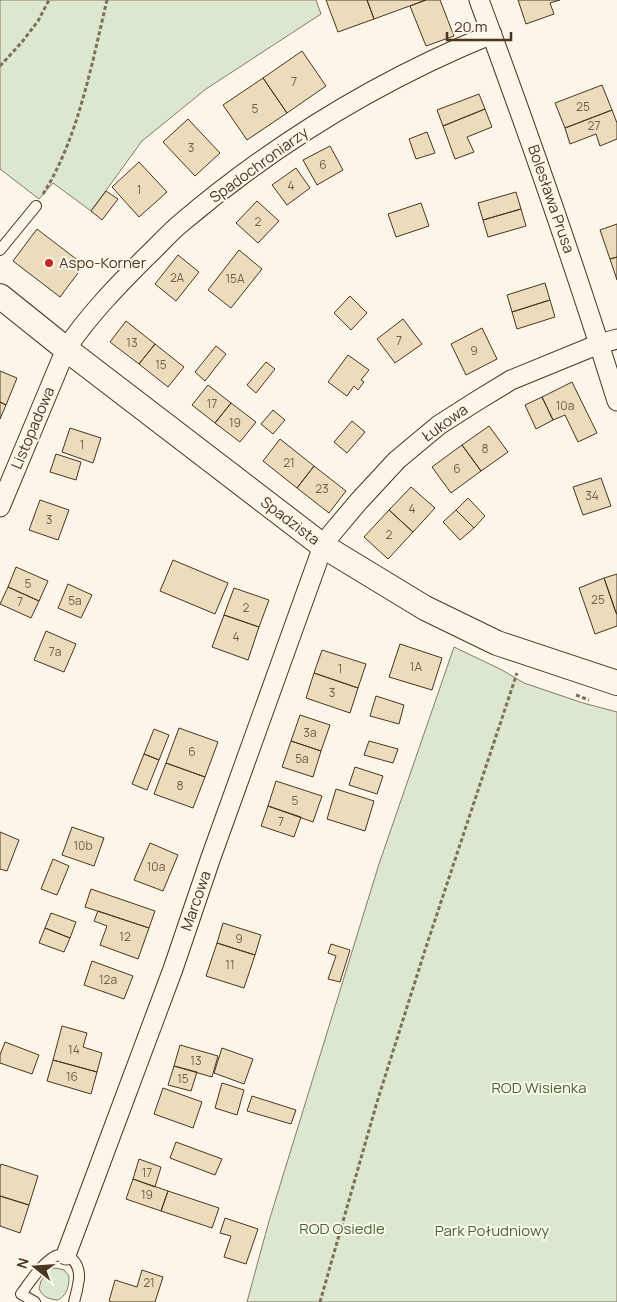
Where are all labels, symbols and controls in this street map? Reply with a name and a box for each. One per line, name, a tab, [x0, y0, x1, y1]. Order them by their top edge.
scale bar	[447, 10, 511, 42]
text: 20 m	[454, 16, 487, 37]
house number: 7	[291, 73, 297, 90]
house number: 25	[576, 98, 590, 115]
house number: 5	[252, 100, 259, 117]
house number: 27	[588, 117, 600, 134]
street label: Spadochroniarzy	[205, 122, 312, 208]
house number: 3	[188, 139, 194, 156]
street label: Bolesława Prusa	[523, 142, 580, 256]
house number: 6	[319, 156, 327, 173]
house number: 4	[287, 177, 295, 194]
house number: 1	[137, 181, 141, 198]
house number: 2	[255, 213, 262, 230]
place label: Aspo-Korner	[59, 252, 147, 273]
marker: Aspo-Korner	[43, 257, 55, 269]
house number: 2A	[170, 269, 184, 286]
house number: 15A	[225, 270, 245, 287]
house number: 7	[396, 332, 402, 349]
house number: 13	[126, 334, 138, 351]
house number: 9	[470, 342, 478, 359]
house number: 15	[155, 356, 167, 373]
street label: Listopadowa	[6, 383, 59, 472]
house number: 17	[207, 395, 217, 412]
house number: 10a	[556, 397, 574, 414]
street label: Łukowa	[418, 399, 472, 446]
house number: 19	[229, 414, 241, 431]
house number: 1	[80, 436, 84, 453]
house number: 8	[482, 440, 489, 457]
house number: 21	[283, 454, 295, 471]
house number: 6	[453, 460, 461, 477]
house number: 23	[315, 480, 329, 497]
house number: 34	[585, 487, 599, 504]
street label: Spadzista	[256, 491, 324, 550]
house number: 4	[408, 500, 416, 517]
house number: 3	[46, 511, 52, 528]
house number: 2	[386, 526, 393, 543]
house number: 5	[25, 575, 32, 592]
house number: 25	[591, 591, 605, 608]
house number: 5a	[68, 592, 82, 609]
house number: 7	[17, 593, 23, 610]
house number: 2	[243, 599, 250, 616]
house number: 4	[232, 628, 240, 645]
house number: 7a	[49, 643, 61, 660]
house number: 1A	[410, 658, 423, 675]
house number: 1	[338, 660, 342, 677]
house number: 3	[329, 684, 335, 701]
house number: 3a	[303, 724, 317, 741]
house number: 6	[188, 743, 196, 760]
house number: 5a	[295, 750, 309, 767]
house number: 8	[177, 777, 184, 794]
house number: 5	[292, 792, 299, 809]
house number: 7	[278, 813, 284, 830]
house number: 10b	[73, 837, 93, 854]
house number: 10a	[147, 858, 165, 875]
street label: Marcowa	[175, 868, 216, 934]
house number: 12	[119, 928, 131, 945]
house number: 9	[235, 930, 243, 947]
house number: 11	[225, 956, 235, 973]
house number: 12a	[99, 971, 117, 988]
house number: 14	[68, 1041, 80, 1058]
house number: 13	[190, 1052, 202, 1069]
house number: 16	[66, 1068, 78, 1085]
house number: 15	[177, 1070, 189, 1087]
park label: ROD Wisienka	[491, 1077, 587, 1098]
house number: 17	[142, 1164, 152, 1181]
house number: 19	[141, 1186, 153, 1203]
park label: ROD Osiedle	[299, 1218, 385, 1239]
park label: Park Południowy	[435, 1220, 549, 1241]
north arrow	[10, 1242, 60, 1292]
text: N	[12, 1255, 33, 1271]
house number: 21	[143, 1274, 155, 1291]

